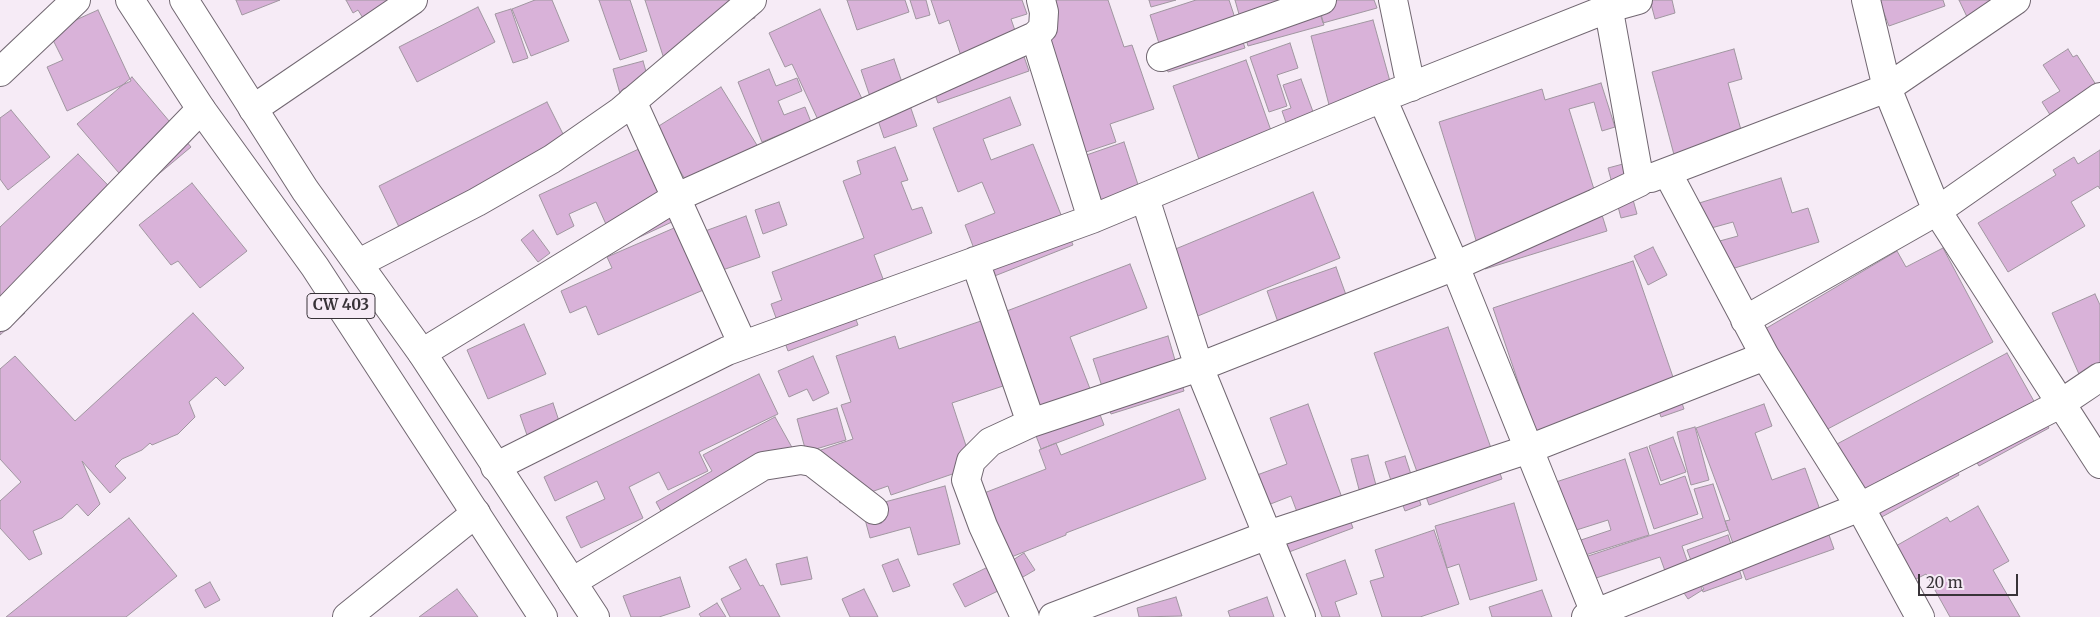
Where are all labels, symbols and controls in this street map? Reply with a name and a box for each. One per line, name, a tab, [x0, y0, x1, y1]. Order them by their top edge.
road number: CW 403	[307, 294, 375, 318]
scale bar	[1920, 564, 2020, 596]
text: 20 m	[1926, 573, 1963, 592]

